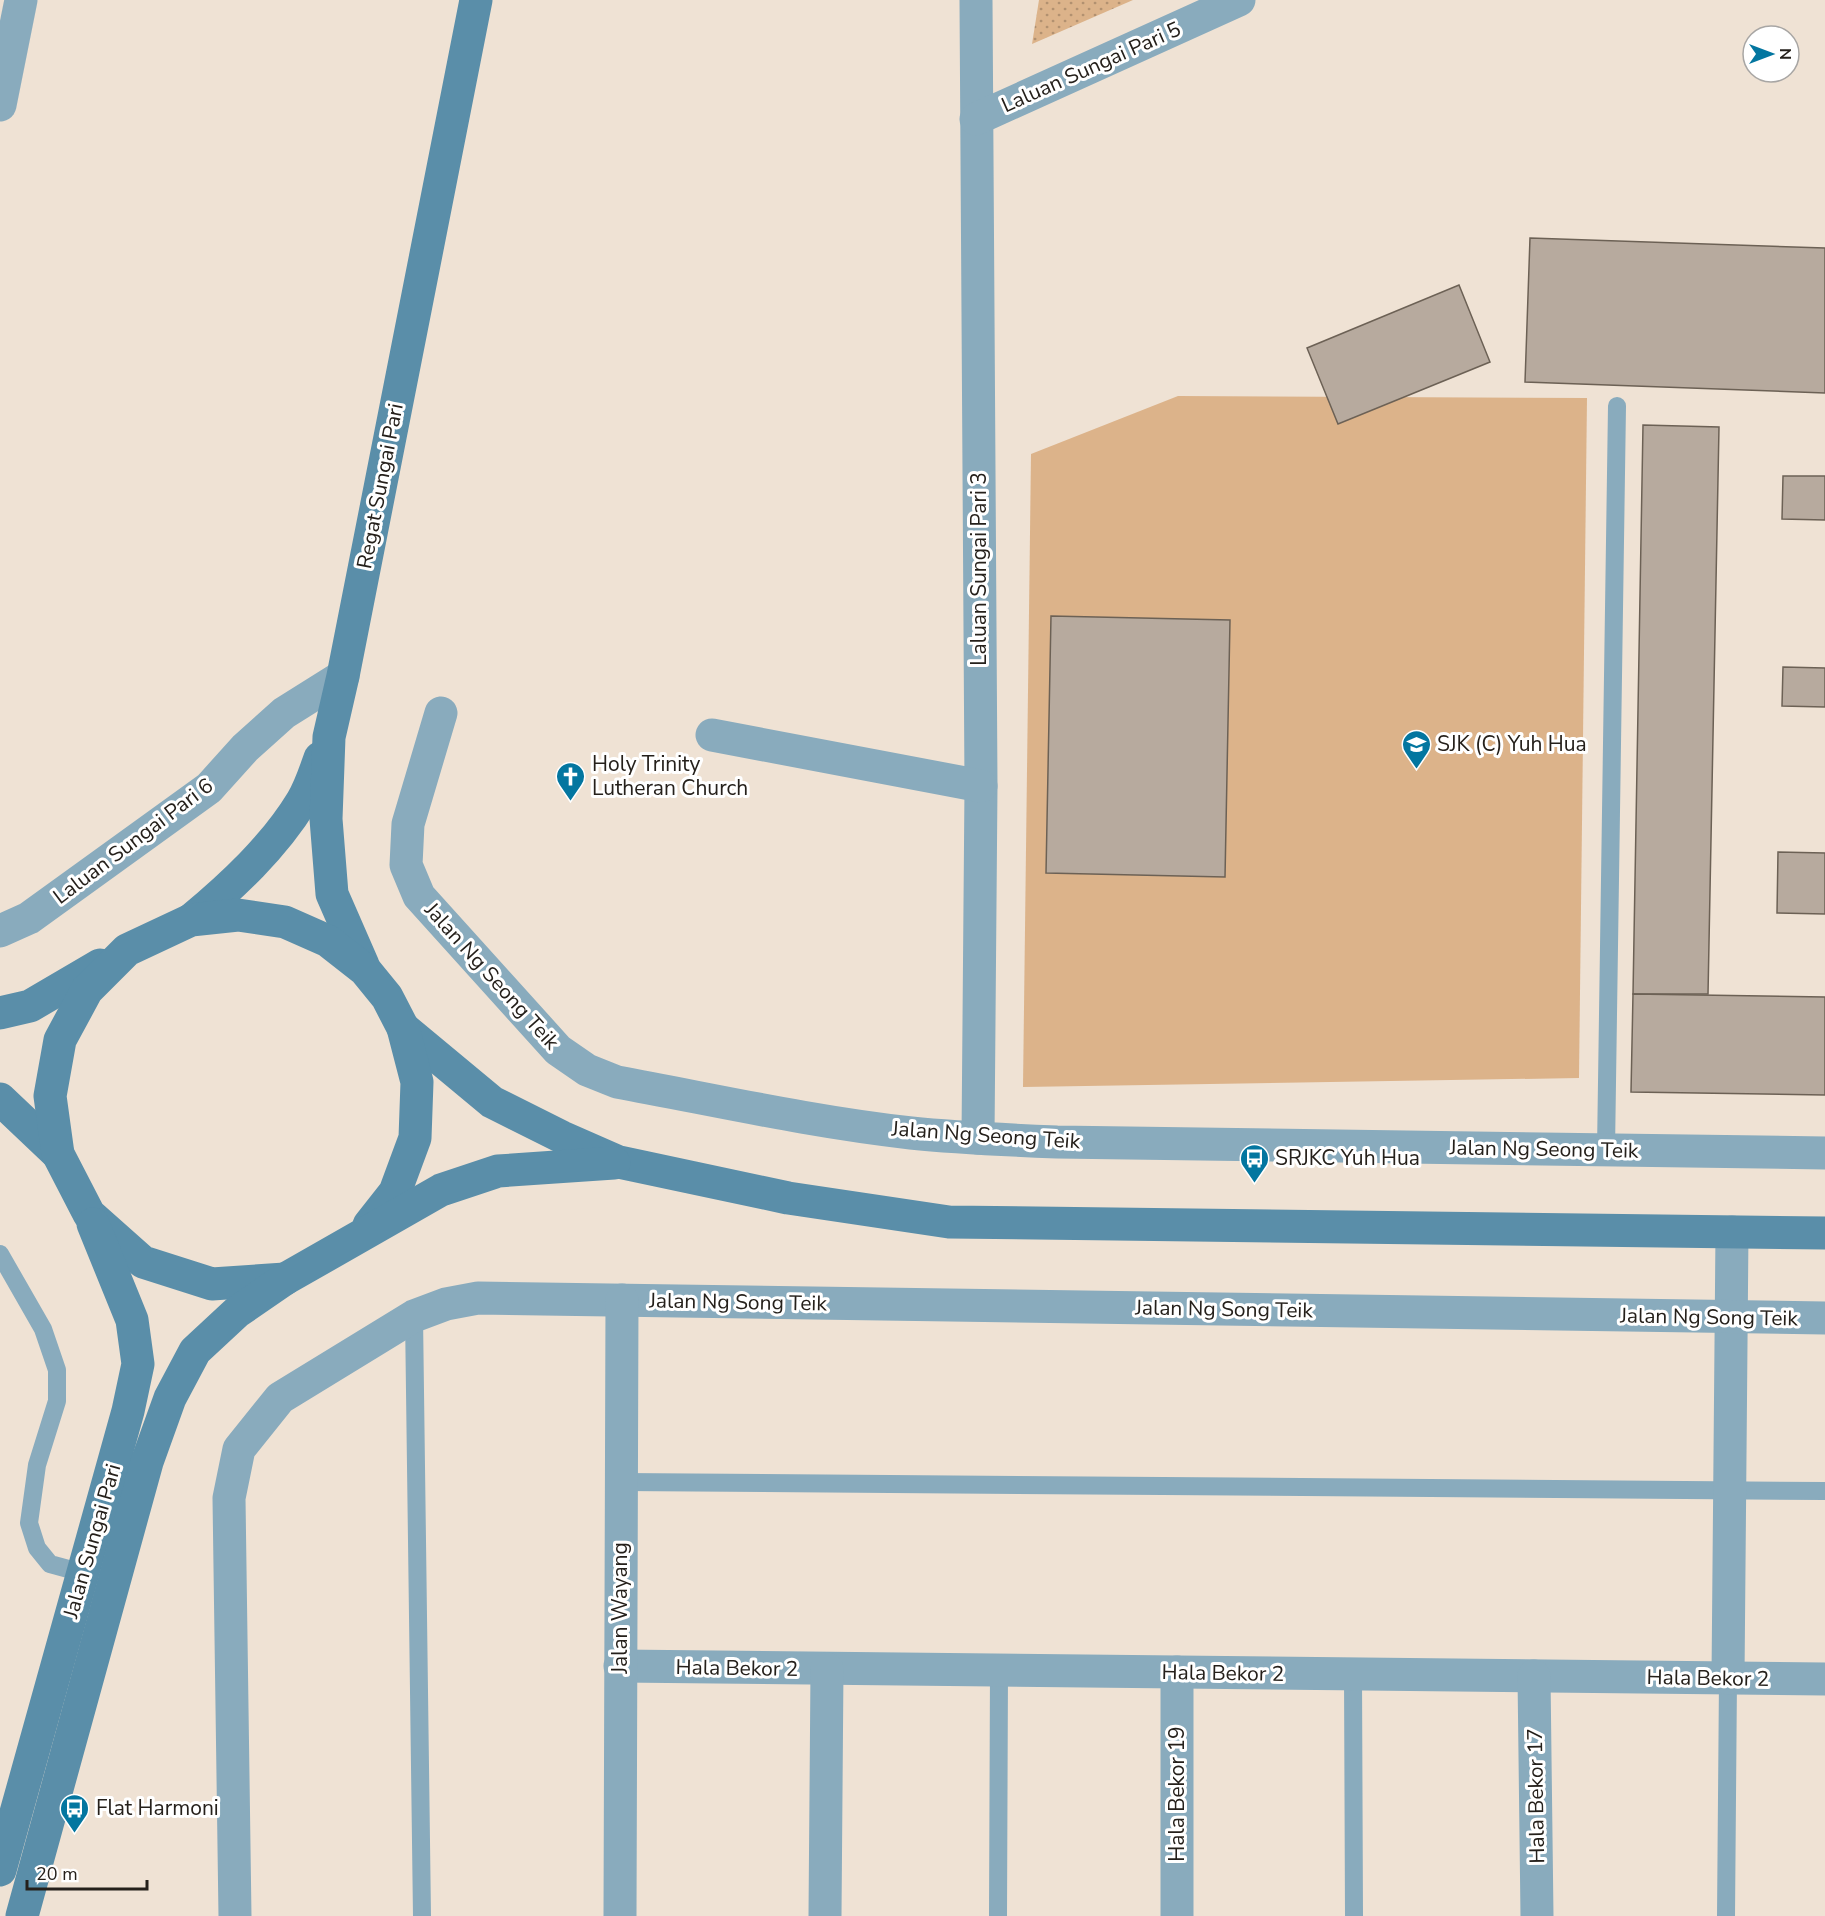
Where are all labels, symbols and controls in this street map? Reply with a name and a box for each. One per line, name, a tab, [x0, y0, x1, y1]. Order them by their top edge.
street label: Laluan Sungai Pari 5	[997, 15, 1185, 119]
north arrow	[1741, 24, 1801, 84]
text: N	[1774, 48, 1796, 60]
street label: Regat Sungai Pari	[350, 401, 410, 571]
street label: Laluan Sungai Pari 3	[965, 472, 993, 666]
school or university icon: SJK (C) Yuh Hua	[1400, 728, 1432, 770]
place label: SJK (C) Yuh Hua	[1437, 730, 1587, 758]
place label: Holy Trinity Lutheran Church	[592, 750, 748, 802]
church icon: Holy Trinity Lutheran Church	[555, 760, 587, 802]
street label: Laluan Sungai Pari 6	[47, 772, 219, 910]
street label: Jalan Ng Seong Teik	[418, 896, 566, 1056]
street label: Jalan Ng Seong Teik	[890, 1114, 1082, 1156]
street label: Jalan Ng Seong Teik	[1448, 1133, 1639, 1165]
bus stop icon: SRJKC Yuh Hua	[1238, 1142, 1270, 1184]
place label: SRJKC Yuh Hua	[1275, 1144, 1420, 1172]
street label: Jalan Ng Song Teik	[648, 1286, 828, 1318]
street label: Jalan Ng Song Teik	[1134, 1293, 1314, 1325]
street label: Jalan Ng Song Teik	[1619, 1301, 1799, 1333]
street label: Jalan Sungai Pari	[56, 1461, 127, 1622]
street label: Jalan Wayang	[606, 1542, 634, 1675]
street label: Hala Bekor 2	[675, 1653, 799, 1683]
street label: Hala Bekor 2	[1161, 1658, 1285, 1688]
street label: Hala Bekor 2	[1646, 1663, 1770, 1693]
street label: Hala Bekor 19	[1163, 1726, 1191, 1862]
street label: Hala Bekor 17	[1521, 1728, 1551, 1864]
bus stop icon: Flat Harmoni	[59, 1792, 91, 1834]
place label: Flat Harmoni	[96, 1794, 219, 1822]
scale bar	[27, 1853, 147, 1891]
text: 20 m	[36, 1862, 78, 1886]

